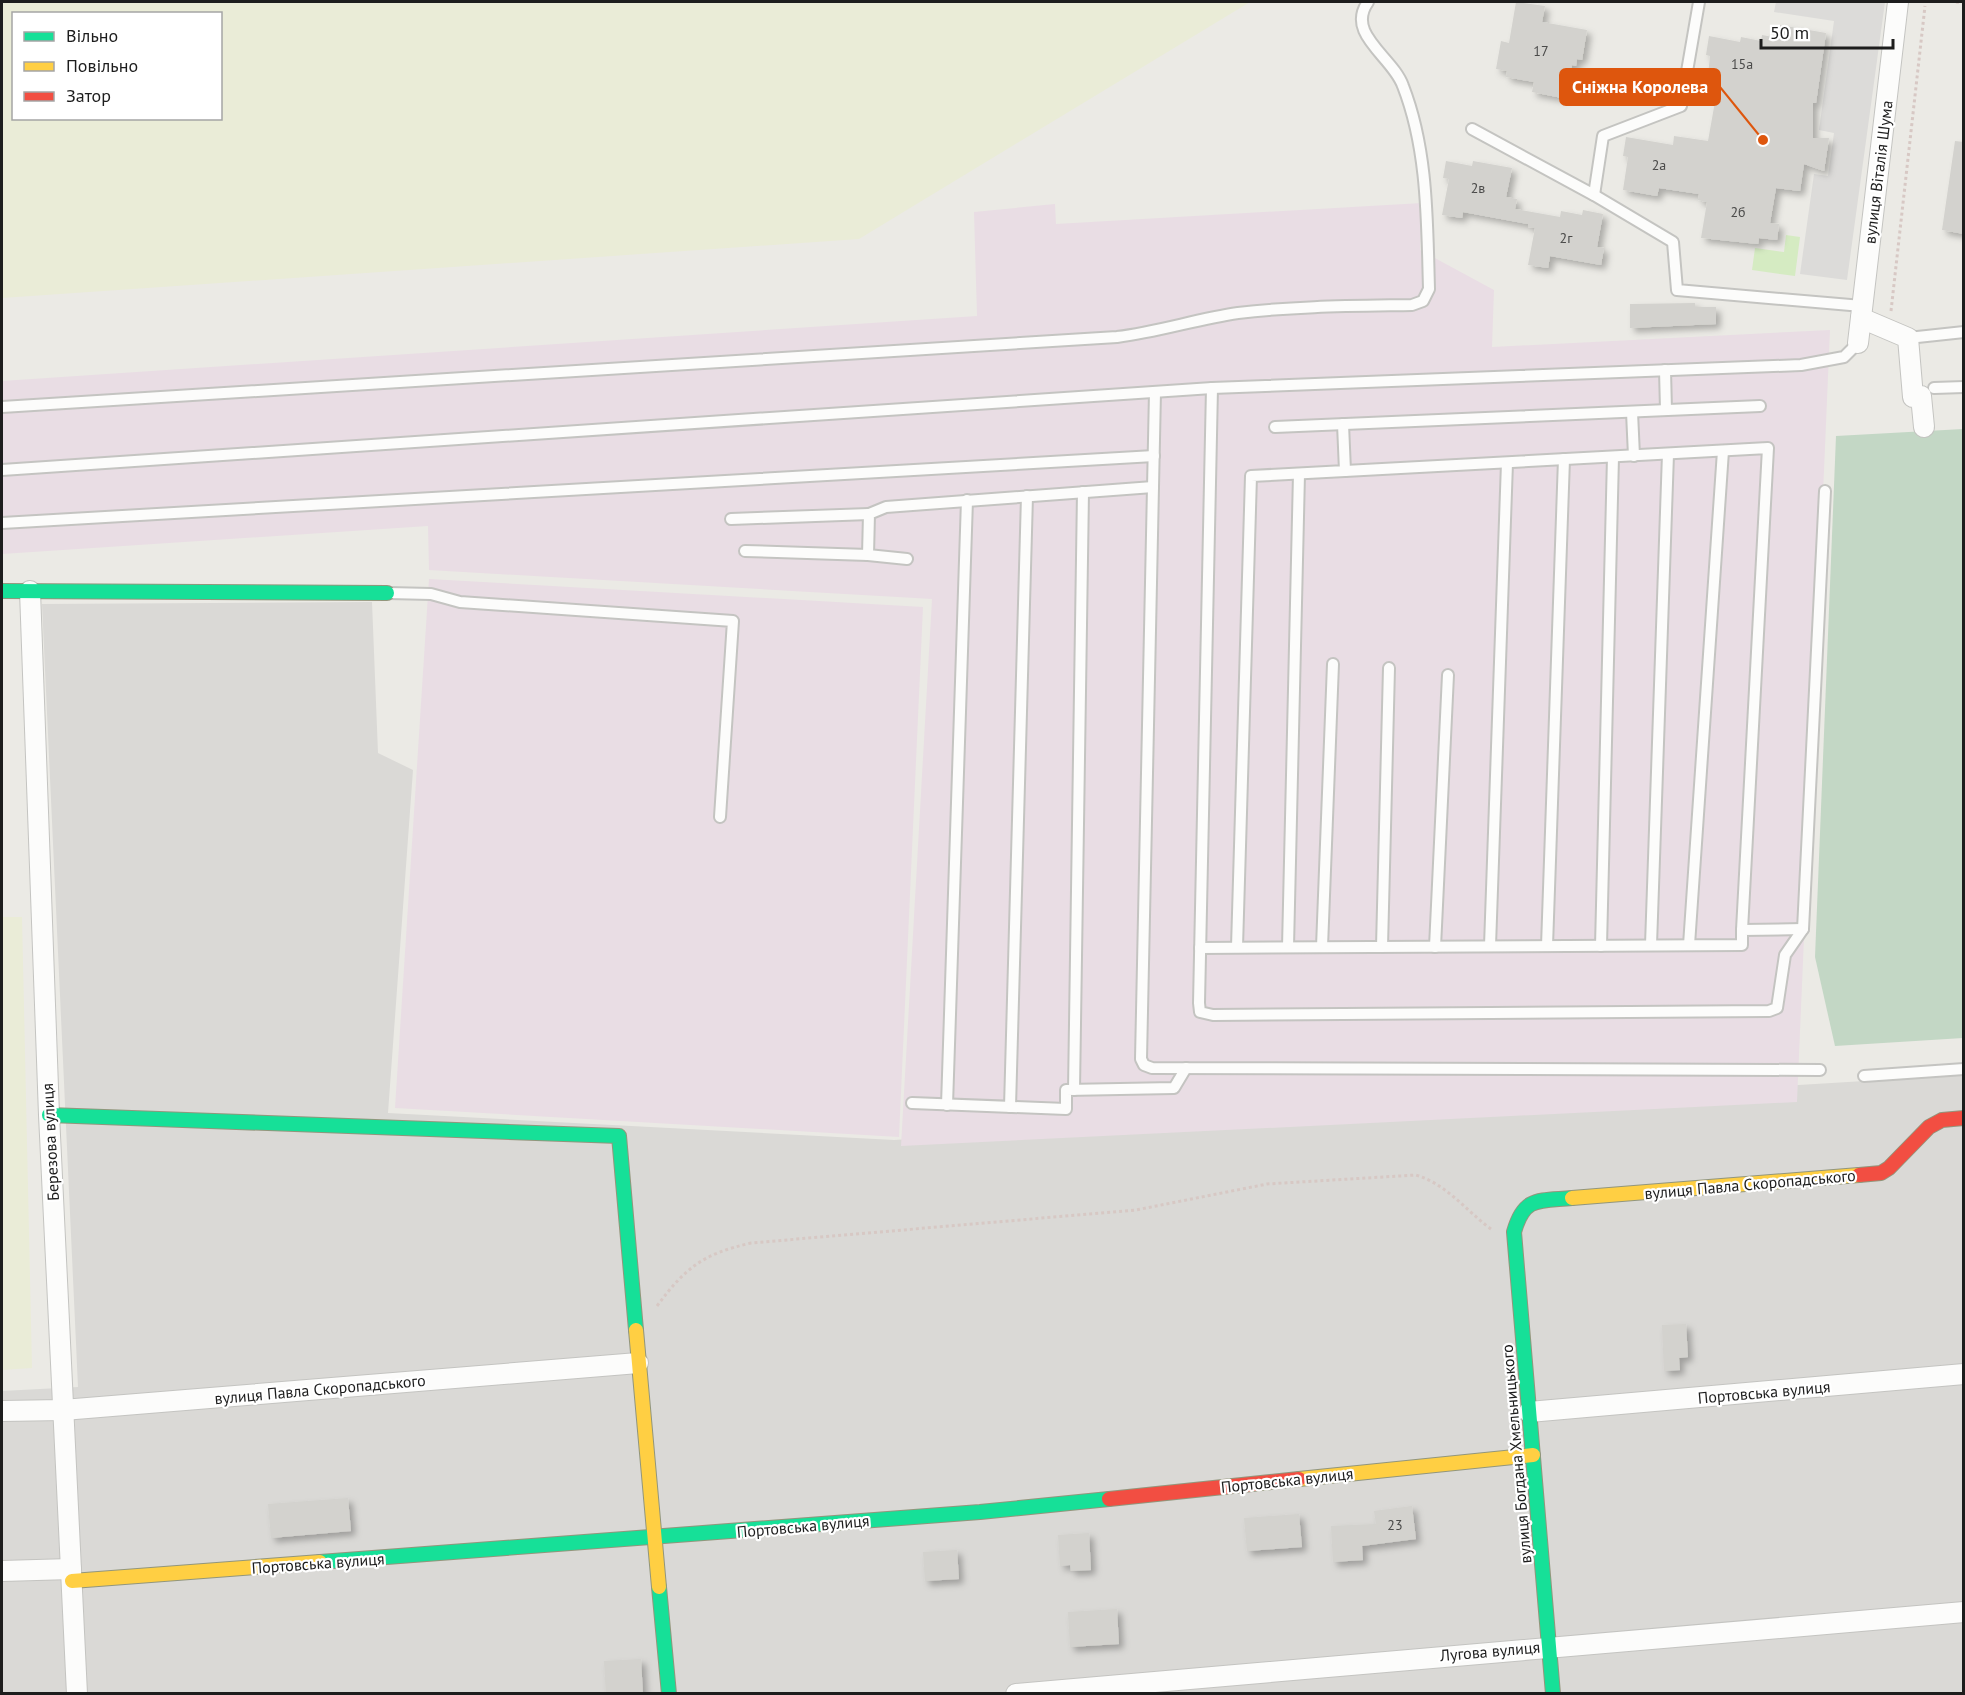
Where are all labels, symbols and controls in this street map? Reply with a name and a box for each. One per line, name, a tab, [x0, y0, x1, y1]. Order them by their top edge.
legend	[12, 12, 222, 120]
scale bar	[1761, 12, 1893, 50]
text: 50 m	[1770, 21, 1809, 44]
text: Вільно	[66, 24, 118, 47]
house number: 17	[1533, 42, 1549, 60]
text: Повільно	[66, 54, 138, 77]
house number: 15а	[1731, 55, 1753, 73]
callout: Сніжна Королева	[1560, 69, 1720, 105]
text: Сніжна Королева	[1572, 75, 1708, 98]
text: Затор	[66, 84, 111, 107]
street label: вулиця Віталія Шума	[1859, 99, 1897, 245]
house number: 2а	[1652, 156, 1666, 174]
house number: 2в	[1471, 179, 1485, 197]
house number: 2б	[1730, 203, 1746, 221]
house number: 2г	[1560, 229, 1573, 247]
street label: Березова вулиця	[37, 1083, 63, 1201]
street label: вулиця Павла Скоропадського	[1644, 1165, 1856, 1203]
street label: вулиця Богдана Хмельницького	[1496, 1344, 1536, 1564]
street label: вулиця Павла Скоропадського	[214, 1370, 426, 1408]
street label: Портовська вулиця	[1697, 1376, 1831, 1408]
street label: Портовська вулиця	[1220, 1463, 1354, 1497]
street label: Портовська вулиця	[736, 1510, 870, 1542]
house number: 23	[1387, 1516, 1403, 1534]
street label: Портовська вулиця	[251, 1548, 385, 1578]
street label: Лугова вулиця	[1438, 1637, 1541, 1665]

